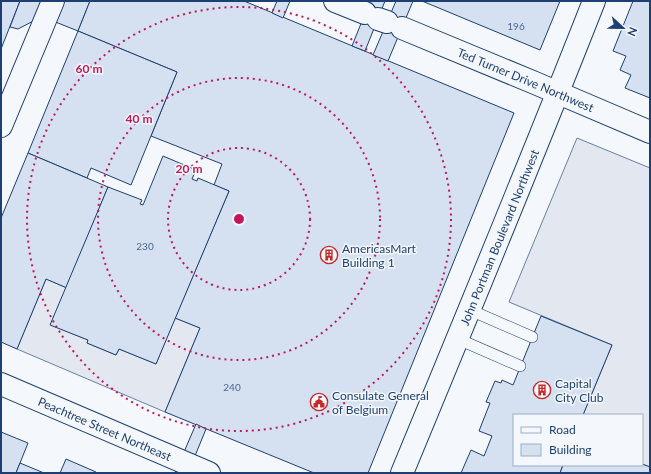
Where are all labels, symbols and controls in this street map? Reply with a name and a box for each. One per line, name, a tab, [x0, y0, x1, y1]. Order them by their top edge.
north arrow	[603, 8, 643, 48]
house number: 196	[507, 20, 525, 32]
text: N	[625, 26, 640, 38]
street label: Ted Turner Drive Northwest	[455, 44, 597, 115]
text: 60 m	[76, 61, 102, 76]
text: 40 m	[126, 111, 152, 126]
street label: John Portman Boulevard Northwest	[456, 146, 542, 327]
text: 20 m	[176, 161, 202, 176]
centre of rings	[232, 212, 246, 226]
house number: 230	[136, 240, 154, 252]
place label: AmericasMart Building 1	[342, 241, 417, 270]
building icon: AmericasMart Building 1	[319, 245, 339, 265]
place label: Capital City Club	[555, 376, 604, 405]
building icon: Capital City Club	[532, 380, 552, 400]
house number: 240	[223, 381, 241, 393]
place label: Consulate General of Belgium	[332, 388, 429, 417]
public building icon: Consulate General of Belgium	[309, 392, 329, 412]
street label: Peachtree Street Northeast	[36, 393, 174, 464]
legend	[513, 414, 643, 466]
text: Road	[549, 422, 576, 437]
text: Building	[549, 442, 592, 457]

